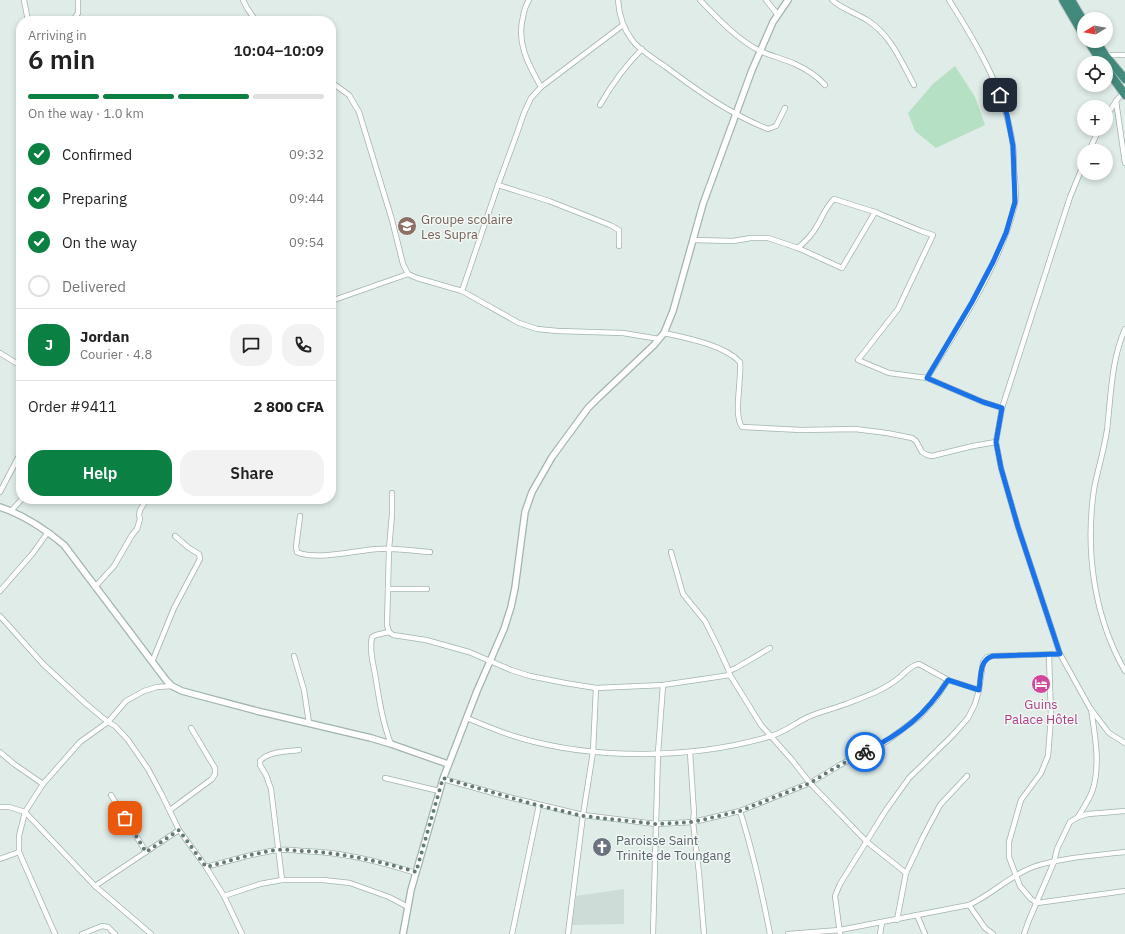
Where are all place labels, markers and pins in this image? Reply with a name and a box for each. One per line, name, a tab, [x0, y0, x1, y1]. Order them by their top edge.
pin	[983, 78, 1017, 112]
place label: Groupe scolaire Les Supra	[421, 211, 513, 243]
school or university icon: Groupe scolaire Les Supra	[396, 215, 418, 237]
hotel icon: Guins Palace Hôtel	[1030, 673, 1052, 695]
place label: Guins Palace Hôtel	[1004, 696, 1078, 728]
pin	[108, 801, 142, 835]
place label: Paroisse Saint Trinite de Toungang	[616, 832, 731, 864]
church icon: Paroisse Saint Trinite de Toungang	[591, 836, 613, 858]

